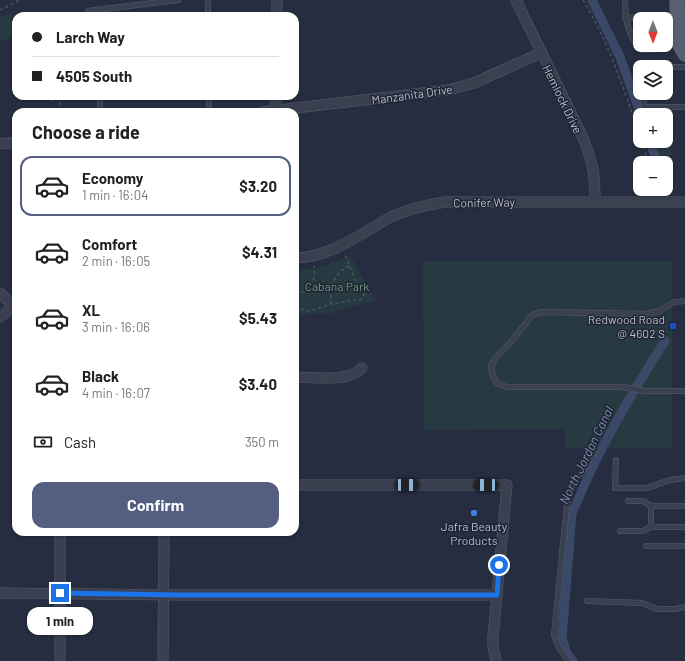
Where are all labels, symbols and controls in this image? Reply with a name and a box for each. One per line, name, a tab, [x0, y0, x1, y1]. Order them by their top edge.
north arrow	[633, 12, 673, 52]
map controls	[633, 12, 673, 196]
text: Larch Way	[56, 28, 125, 46]
button: layers	[633, 60, 673, 100]
street label: Hemlock Drive	[540, 62, 586, 136]
text: 4505 South	[56, 67, 132, 85]
street label: Manzanita Drive	[371, 81, 453, 107]
button: +	[633, 108, 673, 148]
text: Choose a ride	[32, 121, 140, 143]
button: −	[633, 156, 673, 196]
icon: car	[34, 168, 70, 204]
text: Economy	[82, 169, 143, 187]
text: $3.20	[239, 177, 277, 195]
text: 1 min · 16:04	[82, 187, 148, 203]
street label: Conifer Way	[453, 194, 515, 210]
icon: car	[34, 234, 70, 270]
text: Comfort	[82, 235, 137, 253]
text: $4.31	[242, 243, 277, 261]
text: 2 min · 16:05	[82, 253, 150, 269]
park label: Cabana Park	[305, 279, 369, 293]
icon: car	[34, 300, 70, 336]
text: XL	[82, 301, 100, 319]
text: $5.43	[239, 309, 277, 327]
place label: Redwood Road @ 4602 S	[588, 312, 665, 340]
text: 3 min · 16:06	[82, 319, 150, 335]
marker: Redwood Road @ 4602 S	[668, 321, 678, 331]
icon: car	[34, 366, 70, 402]
text: Black	[82, 367, 119, 385]
text: $3.40	[239, 375, 277, 393]
text: 4 min · 16:07	[82, 385, 150, 401]
water label: North Jordan Canal	[555, 403, 617, 507]
icon: cash	[32, 431, 54, 453]
text: Cash	[64, 433, 96, 451]
text: 350 m	[245, 434, 279, 450]
car	[395, 479, 419, 491]
car	[474, 479, 498, 491]
button: Confirm	[32, 482, 279, 528]
marker: Jafra Beauty Products	[469, 508, 479, 518]
place label: Jafra Beauty Products	[441, 519, 508, 547]
route start	[490, 556, 508, 574]
route end	[51, 584, 69, 602]
callout: 1 min	[27, 607, 93, 635]
text: 1 min	[46, 613, 74, 629]

